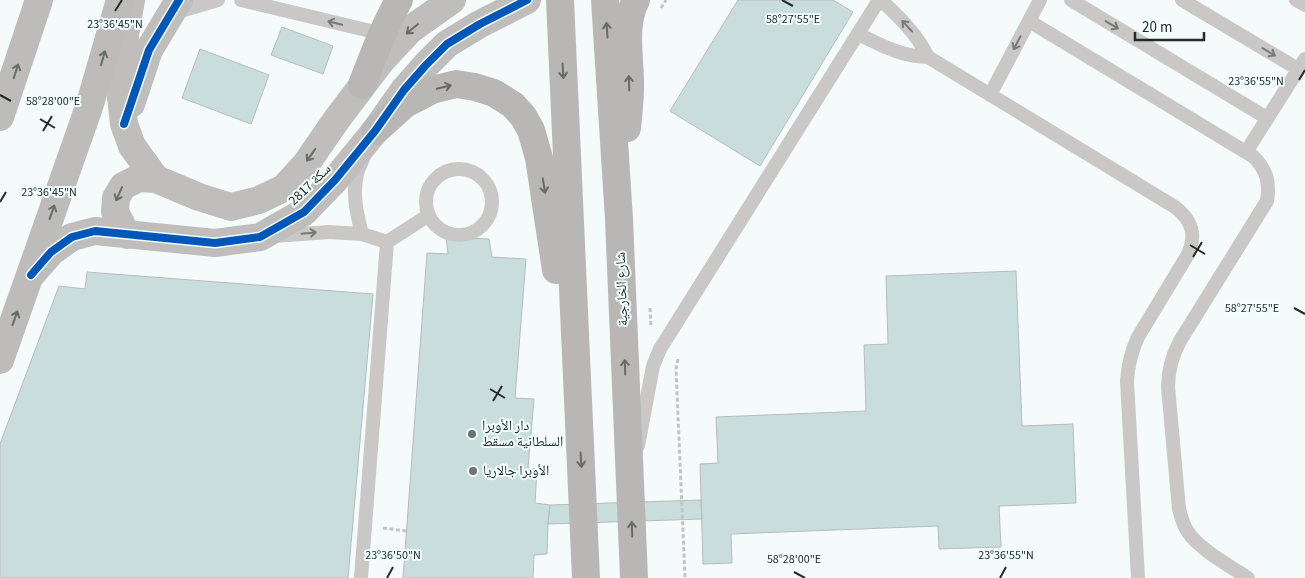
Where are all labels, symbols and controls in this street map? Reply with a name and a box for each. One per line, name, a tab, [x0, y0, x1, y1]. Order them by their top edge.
scale bar	[1135, 10, 1204, 42]
text: 58°27'55"E	[766, 11, 820, 28]
text: 23°36'45"N	[87, 16, 143, 33]
one-way arrow	[328, 17, 344, 27]
text: 20 m	[1142, 17, 1172, 38]
one-way arrow	[901, 20, 913, 32]
one-way arrow	[1105, 21, 1119, 31]
one-way arrow	[406, 23, 419, 35]
one-way arrow	[602, 23, 611, 39]
one-way arrow	[1012, 35, 1021, 50]
one-way arrow	[1262, 47, 1276, 57]
one-way arrow	[99, 50, 109, 66]
one-way arrow	[558, 63, 567, 79]
one-way arrow	[12, 64, 21, 79]
text: 23°36'55"N	[1228, 73, 1284, 90]
one-way arrow	[625, 75, 634, 91]
one-way arrow	[435, 82, 451, 91]
text: 58°28'00"E	[26, 93, 80, 110]
one-way arrow	[306, 148, 316, 162]
street label: سكة 2817	[284, 160, 336, 210]
one-way arrow	[539, 178, 549, 194]
text: 23°36'45"N	[21, 184, 77, 201]
one-way arrow	[114, 186, 124, 201]
one-way arrow	[48, 205, 58, 221]
one-way arrow	[301, 229, 317, 238]
street label: شارع الخارجية	[611, 252, 633, 326]
text: 58°27'55"E	[1225, 300, 1279, 317]
one-way arrow	[11, 310, 20, 326]
one-way arrow	[621, 359, 630, 375]
place label: دار الأوبرا السلطانية مسقط	[482, 416, 563, 452]
marker: دار الأوبرا السلطانية مسقط	[466, 428, 478, 440]
one-way arrow	[576, 452, 585, 468]
place label: الأوبرا جالاريا	[483, 461, 549, 481]
marker: الأوبرا جالاريا	[467, 465, 479, 477]
one-way arrow	[627, 522, 637, 538]
text: 23°36'50"N	[365, 547, 421, 564]
text: 23°36'55"N	[978, 547, 1034, 564]
text: 58°28'00"E	[767, 551, 821, 568]

